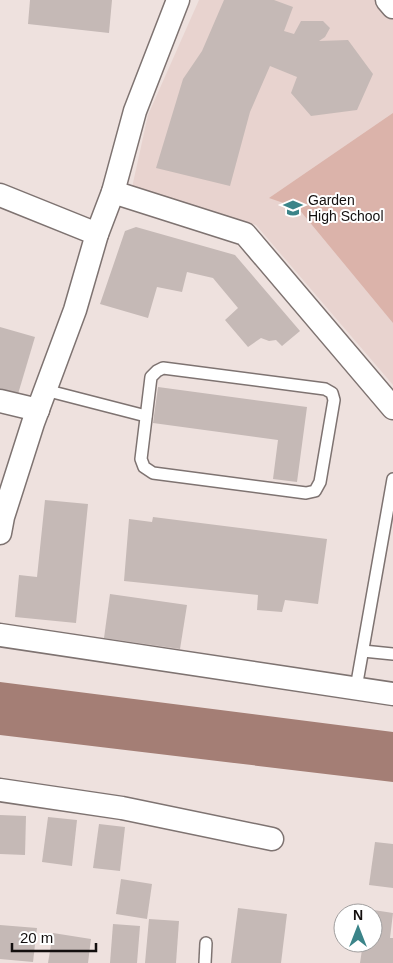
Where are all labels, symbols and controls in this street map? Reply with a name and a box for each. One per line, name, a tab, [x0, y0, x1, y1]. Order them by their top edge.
place label: Garden High School	[308, 192, 384, 224]
school or university icon: Garden High School	[282, 197, 304, 219]
north arrow	[333, 903, 383, 953]
text: N	[353, 907, 363, 923]
scale bar	[12, 920, 96, 952]
text: 20 m	[20, 929, 53, 946]

